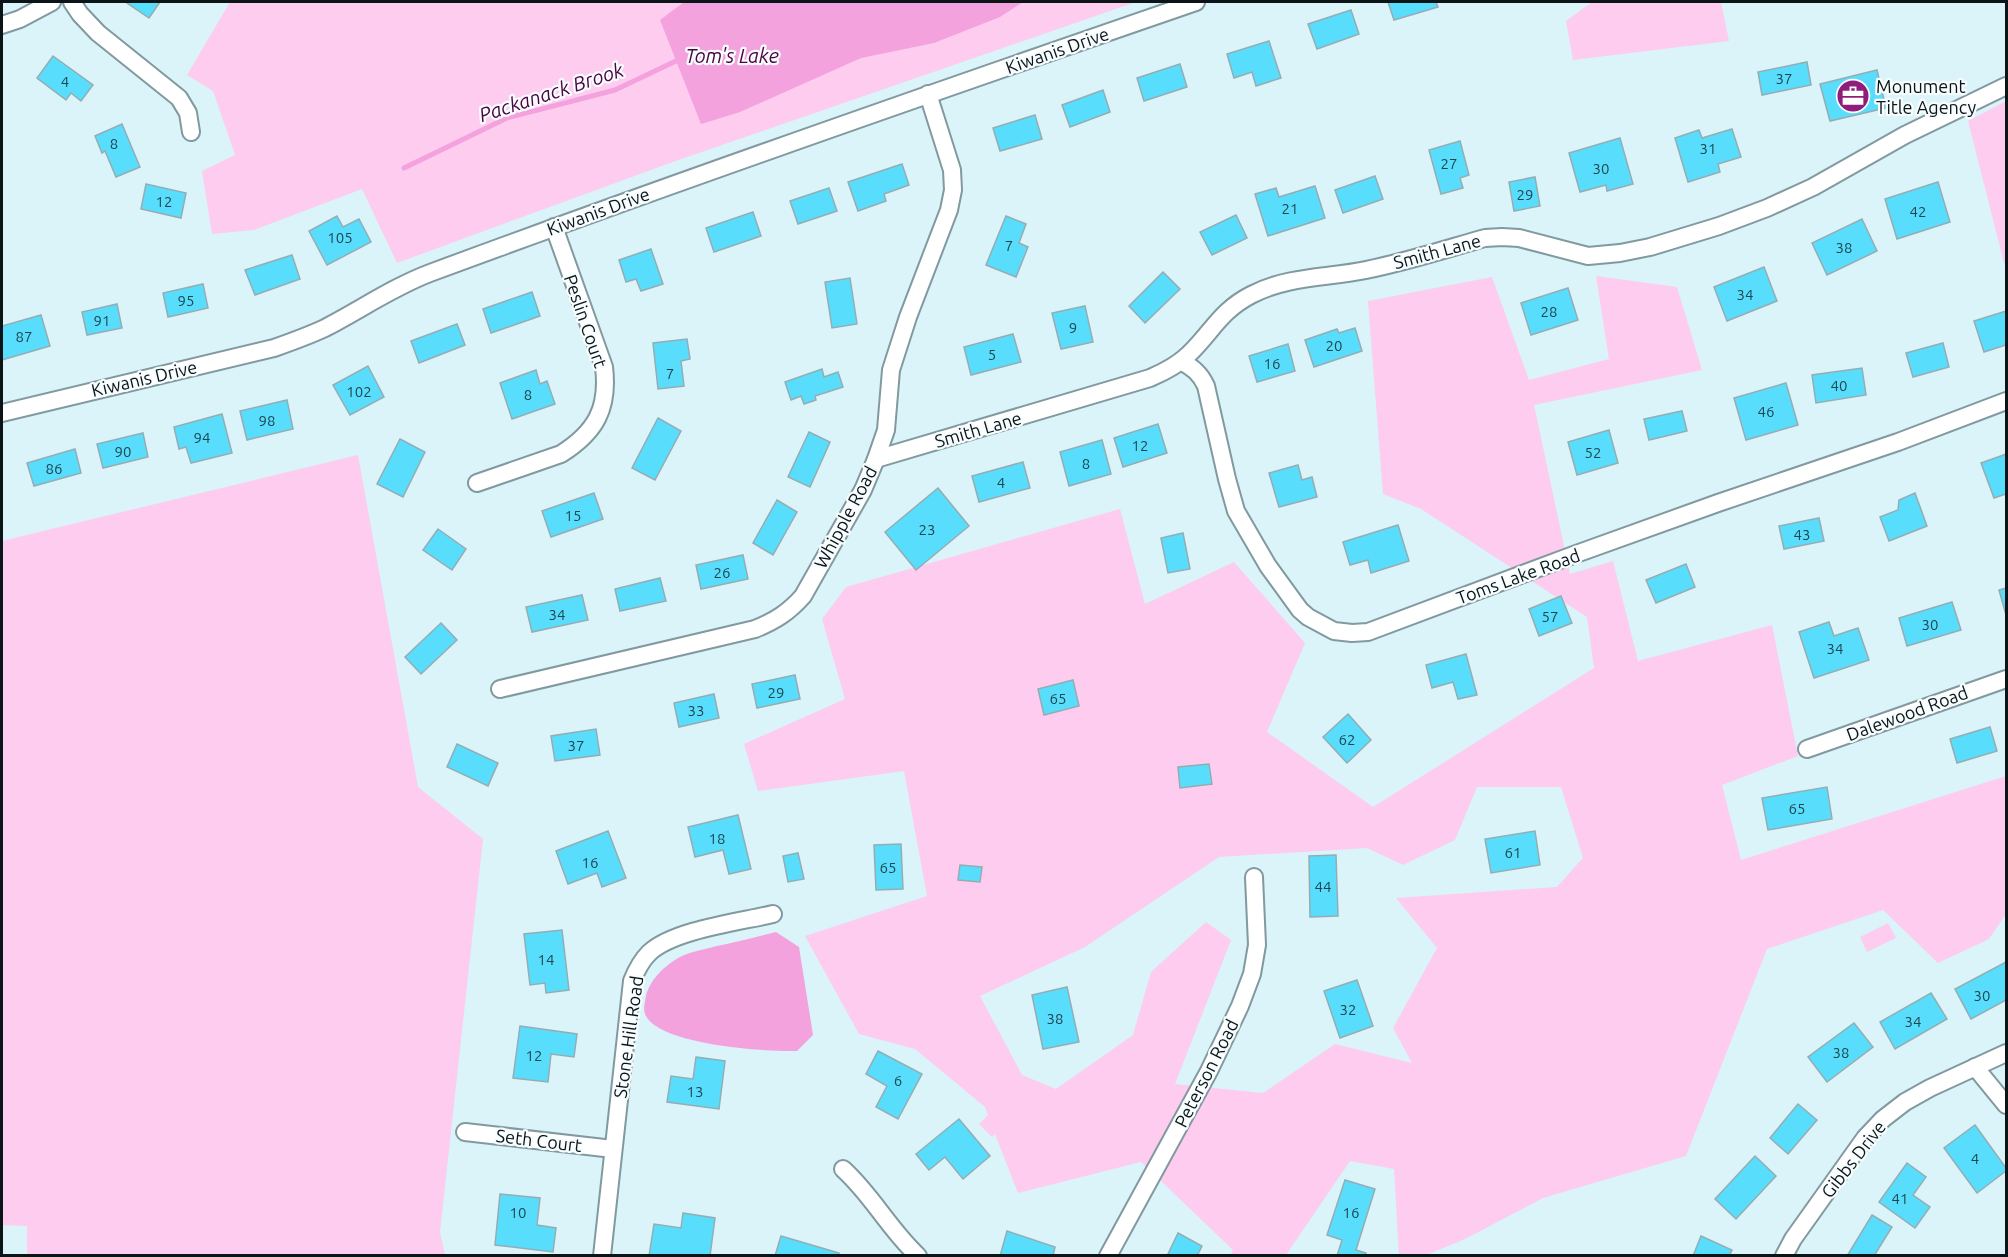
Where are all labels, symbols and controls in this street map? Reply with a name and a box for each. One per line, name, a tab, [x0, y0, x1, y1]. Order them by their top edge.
street label: Kiwanis Drive	[1003, 23, 1111, 77]
water label: Tom's Lake	[685, 44, 779, 67]
water label: Packanack Brook	[476, 58, 627, 126]
house number: 37	[1776, 70, 1792, 87]
house number: 4	[61, 73, 69, 90]
place label: Monument Title Agency	[1876, 76, 1976, 117]
office icon: Monument Title Agency	[1835, 78, 1871, 114]
house number: 8	[110, 135, 118, 152]
house number: 31	[1700, 140, 1716, 157]
house number: 27	[1441, 155, 1457, 172]
house number: 30	[1593, 160, 1609, 177]
street label: Kiwanis Drive	[544, 183, 652, 239]
house number: 29	[1517, 186, 1533, 203]
house number: 12	[156, 193, 172, 210]
house number: 21	[1282, 200, 1298, 217]
house number: 42	[1910, 203, 1926, 220]
house number: 105	[327, 229, 353, 246]
street label: Smith Lane	[1391, 230, 1483, 272]
house number: 7	[1005, 237, 1013, 254]
house number: 38	[1836, 239, 1852, 256]
street label: Peslin Court	[561, 272, 611, 370]
house number: 34	[1737, 286, 1753, 303]
house number: 95	[178, 292, 194, 309]
house number: 28	[1541, 303, 1557, 320]
house number: 91	[94, 312, 110, 329]
house number: 9	[1069, 319, 1077, 336]
house number: 87	[16, 328, 32, 345]
house number: 20	[1326, 337, 1342, 354]
house number: 5	[988, 346, 996, 363]
house number: 16	[1264, 355, 1280, 372]
street label: Kiwanis Drive	[89, 356, 199, 400]
house number: 7	[666, 365, 674, 382]
house number: 40	[1831, 377, 1847, 394]
house number: 102	[346, 383, 372, 400]
house number: 8	[524, 386, 532, 403]
house number: 46	[1758, 403, 1774, 420]
street label: Smith Lane	[932, 407, 1024, 451]
house number: 98	[259, 412, 275, 429]
house number: 94	[194, 429, 210, 446]
house number: 12	[1132, 437, 1148, 454]
house number: 90	[115, 443, 131, 460]
house number: 52	[1585, 444, 1601, 461]
house number: 8	[1082, 455, 1090, 472]
house number: 86	[46, 460, 62, 477]
street label: Whipple Road	[810, 463, 880, 571]
house number: 4	[997, 474, 1005, 491]
house number: 15	[565, 507, 581, 524]
house number: 23	[919, 521, 935, 538]
house number: 43	[1794, 526, 1810, 543]
street label: Toms Lake Road	[1454, 544, 1582, 608]
house number: 26	[714, 564, 730, 581]
house number: 34	[549, 606, 565, 623]
house number: 57	[1542, 608, 1558, 625]
house number: 30	[1922, 616, 1938, 633]
house number: 34	[1827, 640, 1843, 657]
street label: Dalewood Road	[1844, 682, 1970, 744]
house number: 29	[768, 684, 784, 701]
house number: 65	[1050, 690, 1066, 707]
house number: 33	[688, 702, 704, 719]
house number: 62	[1339, 731, 1355, 748]
house number: 37	[568, 737, 584, 754]
house number: 65	[1789, 800, 1805, 817]
house number: 18	[709, 830, 725, 847]
house number: 61	[1505, 844, 1521, 861]
house number: 16	[582, 854, 598, 871]
house number: 65	[880, 859, 896, 876]
house number: 44	[1315, 878, 1331, 895]
house number: 14	[538, 951, 554, 968]
street label: Stone Hill Road	[610, 975, 646, 1099]
house number: 30	[1974, 987, 1990, 1004]
house number: 32	[1340, 1001, 1356, 1018]
house number: 38	[1047, 1010, 1063, 1027]
house number: 34	[1905, 1013, 1921, 1030]
street label: Peterson Road	[1170, 1016, 1242, 1130]
house number: 38	[1833, 1044, 1849, 1061]
house number: 12	[526, 1047, 542, 1064]
house number: 6	[894, 1072, 902, 1089]
house number: 13	[687, 1083, 703, 1100]
street label: Gibbs Drive	[1817, 1117, 1889, 1201]
street label: Seth Court	[495, 1125, 583, 1155]
house number: 4	[1971, 1150, 1979, 1167]
house number: 41	[1892, 1190, 1908, 1207]
house number: 10	[510, 1204, 526, 1221]
house number: 16	[1343, 1204, 1359, 1221]

